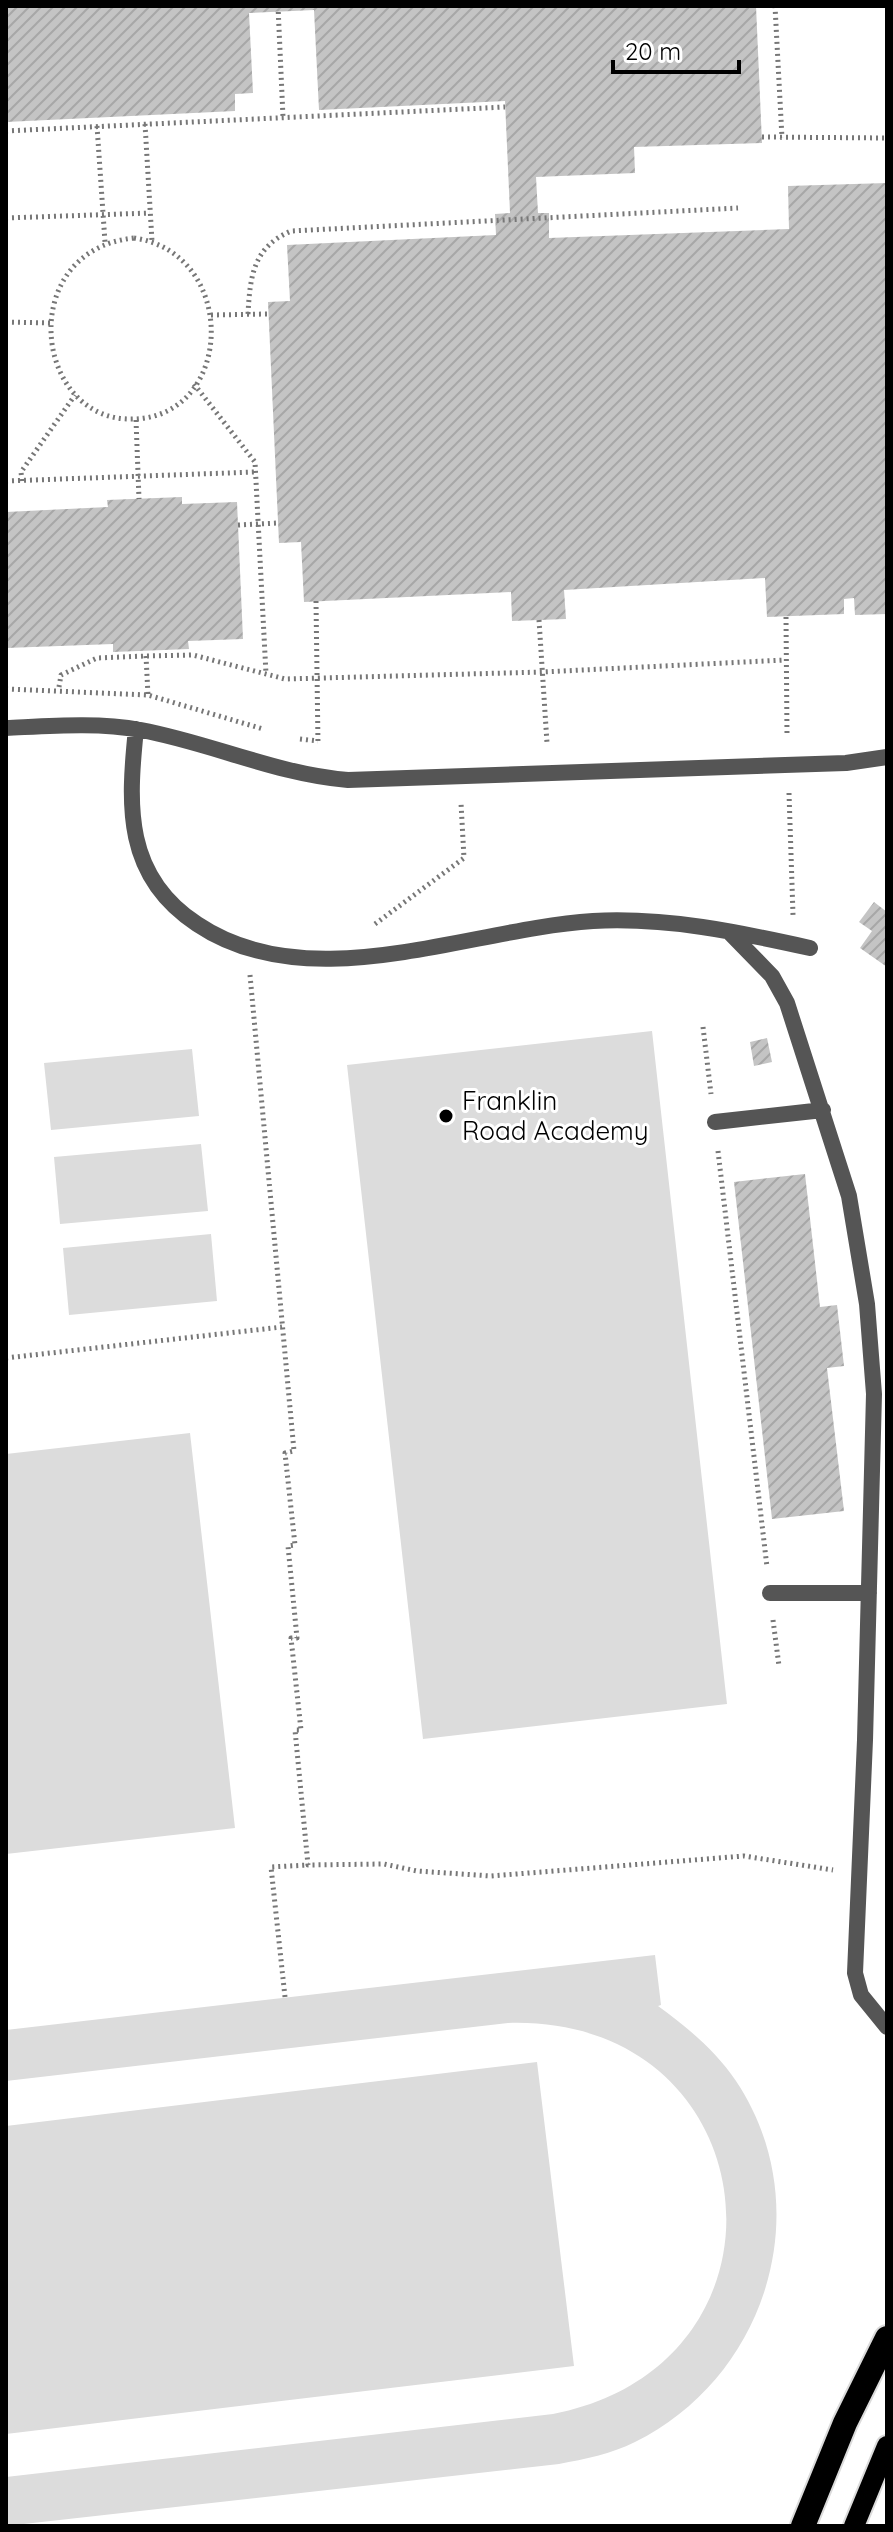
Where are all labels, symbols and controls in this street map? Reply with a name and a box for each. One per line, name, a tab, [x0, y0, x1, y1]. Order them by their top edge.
scale bar	[613, 24, 739, 74]
text: 20 m	[625, 36, 681, 66]
place label: Franklin Road Academy	[462, 1084, 648, 1147]
marker: Franklin Road Academy	[437, 1107, 455, 1125]

